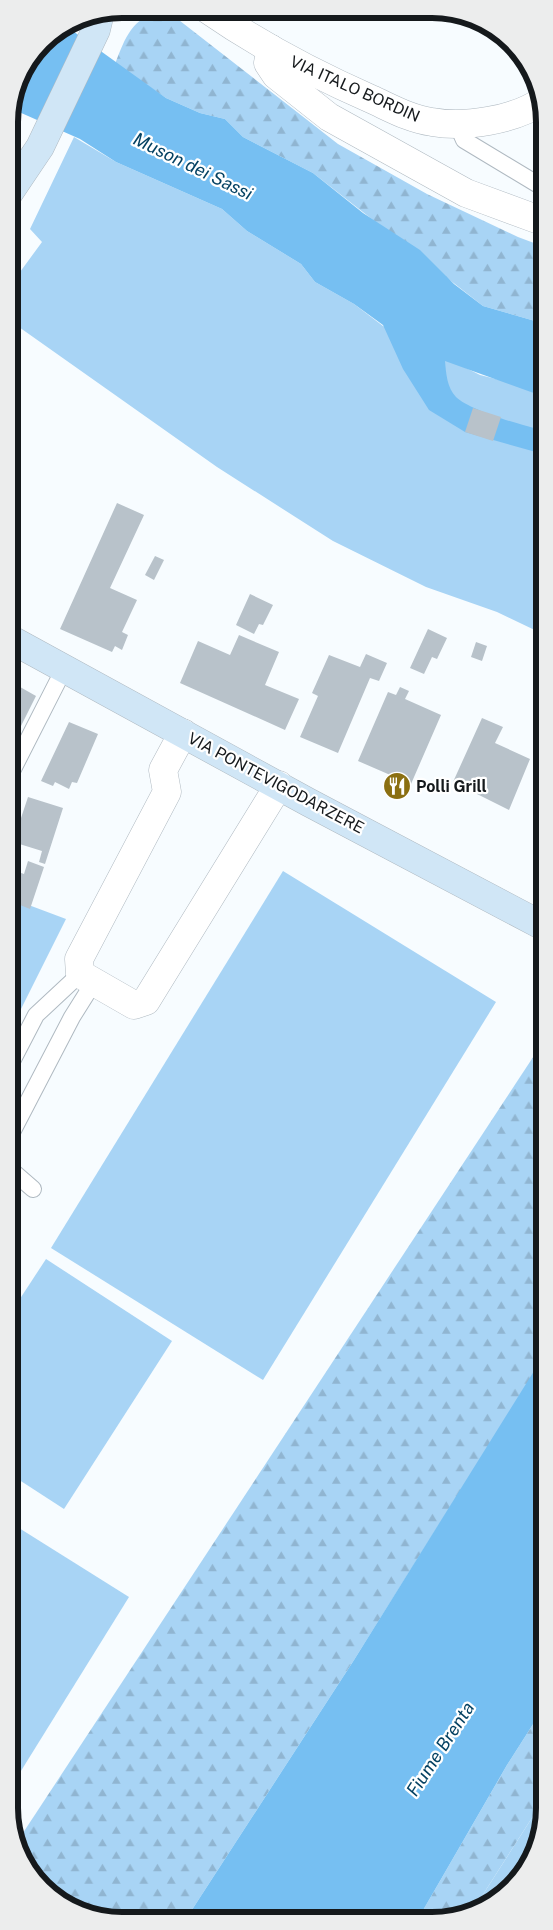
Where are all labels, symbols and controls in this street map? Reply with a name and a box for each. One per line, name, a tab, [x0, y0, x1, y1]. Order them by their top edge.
street label: VIA ITALO BORDIN	[287, 52, 423, 126]
water label: Muson dei Sassi	[130, 128, 257, 204]
street label: VIA PONTEVIGODARZERE	[185, 728, 367, 838]
restaurant icon: Polli Grill	[382, 771, 412, 801]
place label: Polli Grill	[416, 777, 487, 796]
water label: Fiume Brenta	[402, 1698, 478, 1800]

